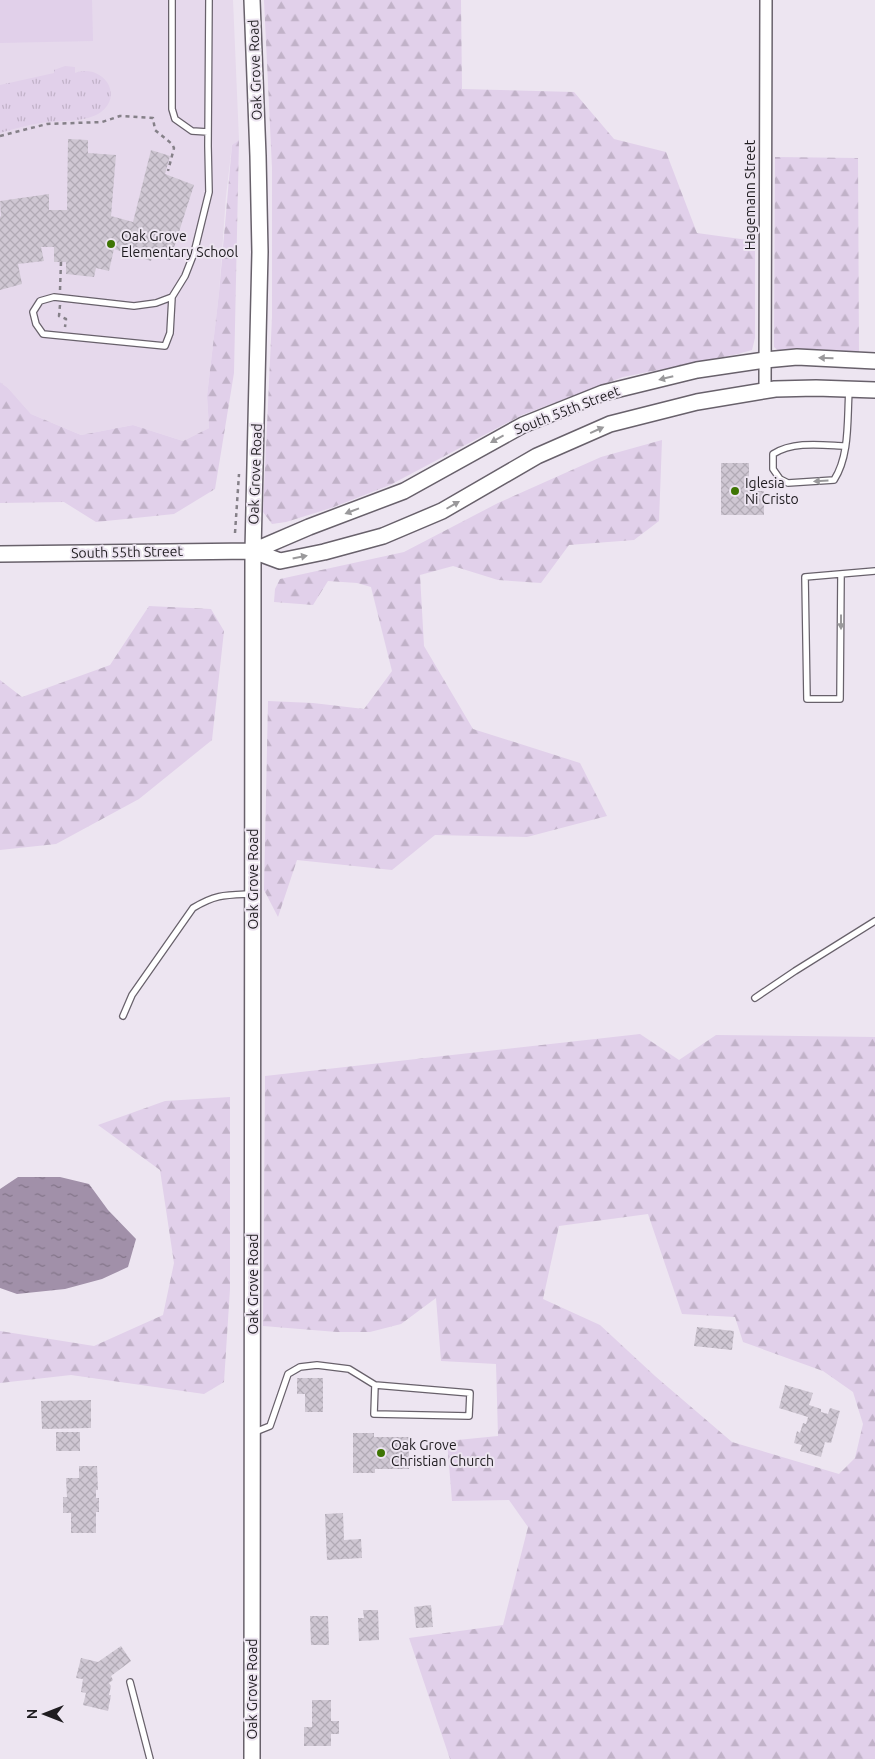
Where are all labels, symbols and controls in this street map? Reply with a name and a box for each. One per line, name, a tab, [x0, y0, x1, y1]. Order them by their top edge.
street label: Oak Grove Road	[245, 19, 265, 121]
street label: Hagemann Street	[742, 139, 758, 250]
place label: Oak Grove Elementary School	[121, 228, 239, 260]
marker: Oak Grove Elementary School	[105, 238, 117, 250]
one-way arrow	[818, 353, 834, 361]
one-way arrow	[658, 374, 673, 382]
street label: South 55th Street	[512, 382, 623, 438]
street label: Oak Grove Road	[245, 423, 265, 525]
one-way arrow	[590, 426, 604, 434]
one-way arrow	[491, 435, 504, 444]
place label: Iglesia Ni Cristo	[745, 475, 799, 507]
one-way arrow	[813, 477, 829, 485]
marker: Iglesia Ni Cristo	[729, 485, 741, 497]
one-way arrow	[446, 501, 460, 510]
one-way arrow	[344, 507, 359, 515]
street label: South 55th Street	[71, 543, 184, 561]
one-way arrow	[292, 553, 307, 561]
one-way arrow	[837, 615, 845, 631]
street label: Oak Grove Road	[245, 828, 261, 930]
street label: Oak Grove Road	[245, 1233, 261, 1335]
place label: Oak Grove Christian Church	[391, 1437, 494, 1469]
marker: Oak Grove Christian Church	[375, 1447, 387, 1459]
street label: Oak Grove Road	[244, 1638, 260, 1740]
north arrow	[20, 1689, 70, 1739]
text: N	[24, 1709, 40, 1719]

